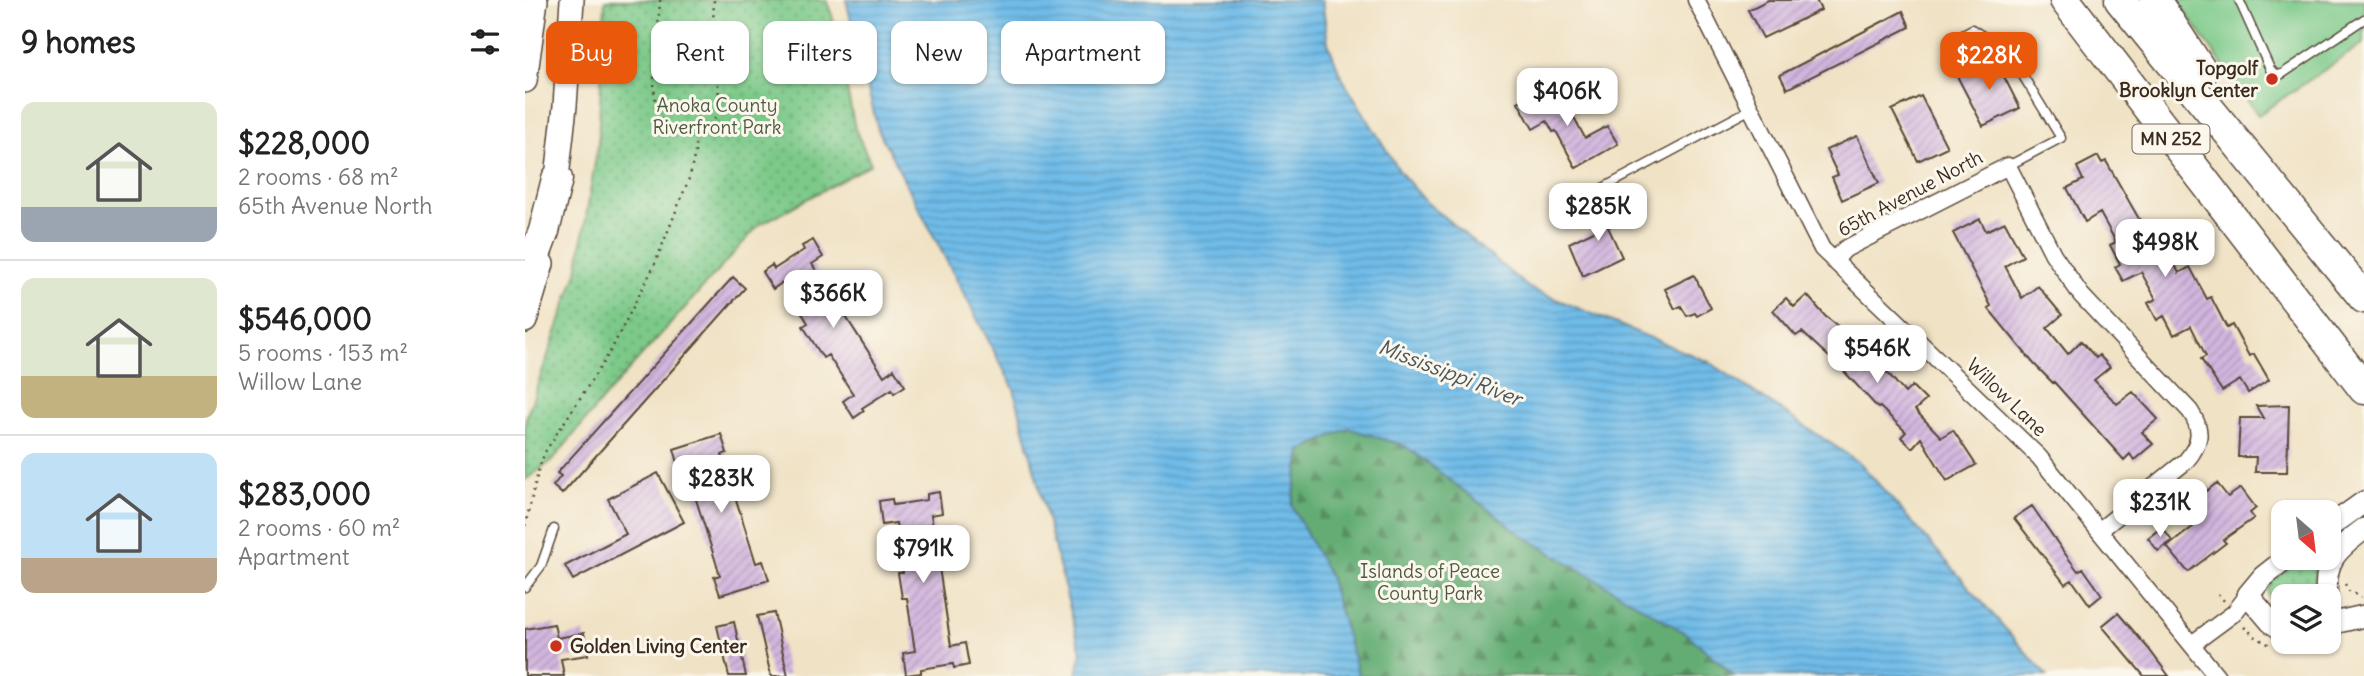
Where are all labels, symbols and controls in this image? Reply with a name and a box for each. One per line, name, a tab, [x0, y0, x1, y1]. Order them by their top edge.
chip: Buy	[546, 21, 637, 84]
chip: Rent	[651, 21, 749, 84]
chip: Filters	[763, 21, 877, 84]
chip: New	[891, 21, 987, 84]
chip: Apartment	[1001, 21, 1165, 84]
text: 9 homes	[21, 23, 136, 61]
icon: filters	[466, 23, 504, 61]
pin: $228K	[1940, 32, 2038, 92]
text: $228K	[1956, 40, 2022, 69]
place label: Topgolf Brooklyn Center	[2119, 56, 2259, 102]
pin: $406K	[1518, 68, 1616, 128]
marker: Topgolf Brooklyn Center	[2264, 71, 2280, 87]
text: $406K	[1533, 76, 1601, 105]
park label: Anoka County Riverfront Park	[652, 93, 782, 139]
text: $228,000	[238, 124, 370, 162]
road number: MN 252	[2133, 124, 2209, 154]
icon: home	[77, 130, 161, 214]
street label: 65th Avenue North	[1833, 145, 1987, 241]
text: 2 rooms · 68 m²	[238, 162, 399, 191]
pin: $285K	[1549, 184, 1647, 243]
text: 65th Avenue North	[238, 191, 433, 220]
text: $285K	[1565, 191, 1631, 220]
pin: $498K	[2116, 219, 2214, 279]
text: $498K	[2132, 227, 2198, 256]
pin: $366K	[784, 270, 882, 330]
text: $366K	[800, 278, 866, 307]
text: $546,000	[238, 300, 372, 338]
icon: home	[77, 306, 161, 390]
pin: $546K	[1828, 326, 1926, 385]
water label: Mississippi River	[1375, 333, 1528, 413]
text: $546K	[1844, 333, 1910, 362]
text: 5 rooms · 153 m²	[238, 338, 408, 367]
street label: Willow Lane	[1962, 353, 2052, 441]
text: Willow Lane	[238, 367, 362, 396]
pin: $283K	[672, 456, 770, 515]
text: $283K	[688, 463, 754, 492]
text: $283,000	[238, 475, 371, 513]
pin: $231K	[2111, 480, 2209, 539]
icon: home	[77, 481, 161, 565]
text: $231K	[2129, 487, 2191, 516]
north arrow	[2271, 500, 2341, 570]
map controls	[2271, 500, 2341, 654]
text: 2 rooms · 60 m²	[238, 513, 400, 542]
pin: $791K	[874, 526, 972, 585]
text: $791K	[893, 533, 953, 562]
text: Apartment	[238, 542, 350, 571]
park label: Islands of Peace County Park	[1360, 559, 1500, 605]
button: layers	[2271, 584, 2341, 654]
place label: Golden Living Center	[570, 634, 747, 658]
marker: Golden Living Center	[548, 638, 564, 654]

